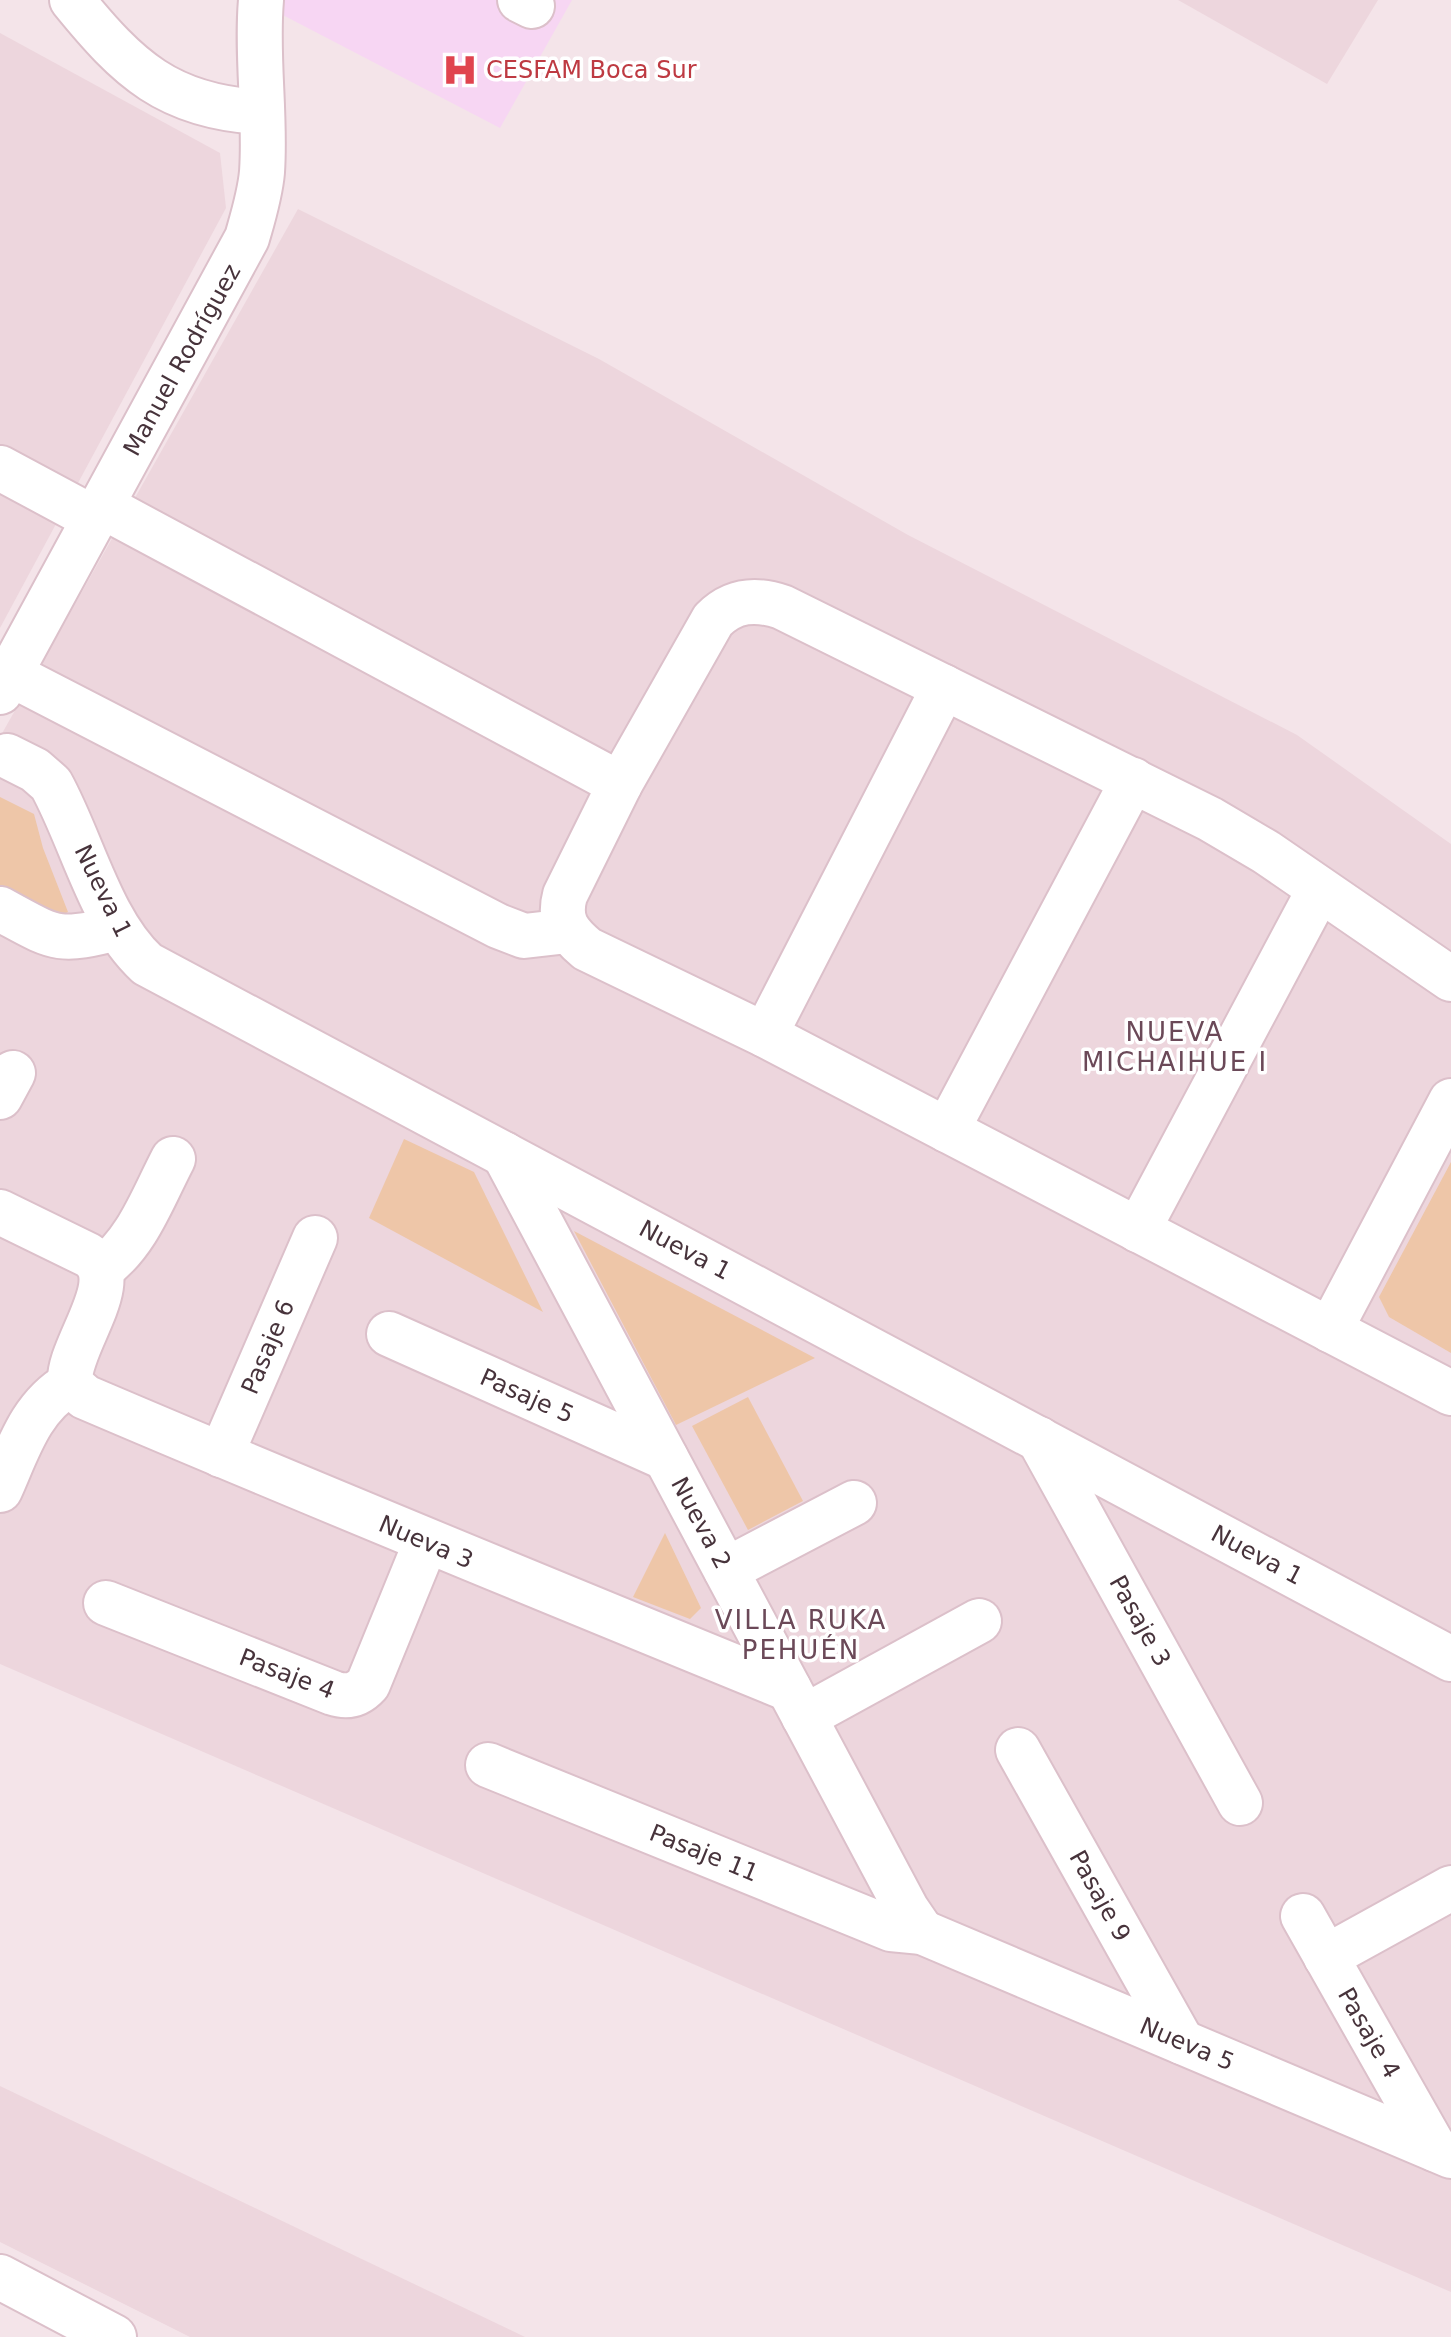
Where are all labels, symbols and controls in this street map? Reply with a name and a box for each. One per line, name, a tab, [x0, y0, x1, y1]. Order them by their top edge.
hospital icon: CESFAM Boca Sur	[441, 51, 479, 89]
place label: CESFAM Boca Sur	[486, 56, 697, 84]
street label: Manuel Rodríguez	[118, 259, 246, 461]
street label: Nueva 1	[69, 840, 137, 942]
district label: NUEVA MICHAIHUE I	[1082, 1017, 1268, 1077]
street label: Nueva 1	[634, 1214, 736, 1286]
street label: Pasaje 6	[236, 1296, 300, 1398]
street label: Pasaje 5	[476, 1363, 578, 1429]
street label: Nueva 2	[665, 1472, 737, 1574]
street label: Nueva 3	[375, 1510, 477, 1574]
street label: Nueva 1	[1206, 1519, 1308, 1591]
street label: Pasaje 3	[1104, 1571, 1176, 1671]
district label: VILLA RUKA PEHUÉN	[715, 1605, 887, 1665]
street label: Pasaje 4	[235, 1643, 339, 1705]
street label: Pasaje 11	[645, 1818, 763, 1888]
street label: Pasaje 9	[1064, 1846, 1136, 1946]
street label: Pasaje 4	[1332, 1983, 1406, 2083]
street label: Nueva 5	[1136, 2012, 1238, 2076]

